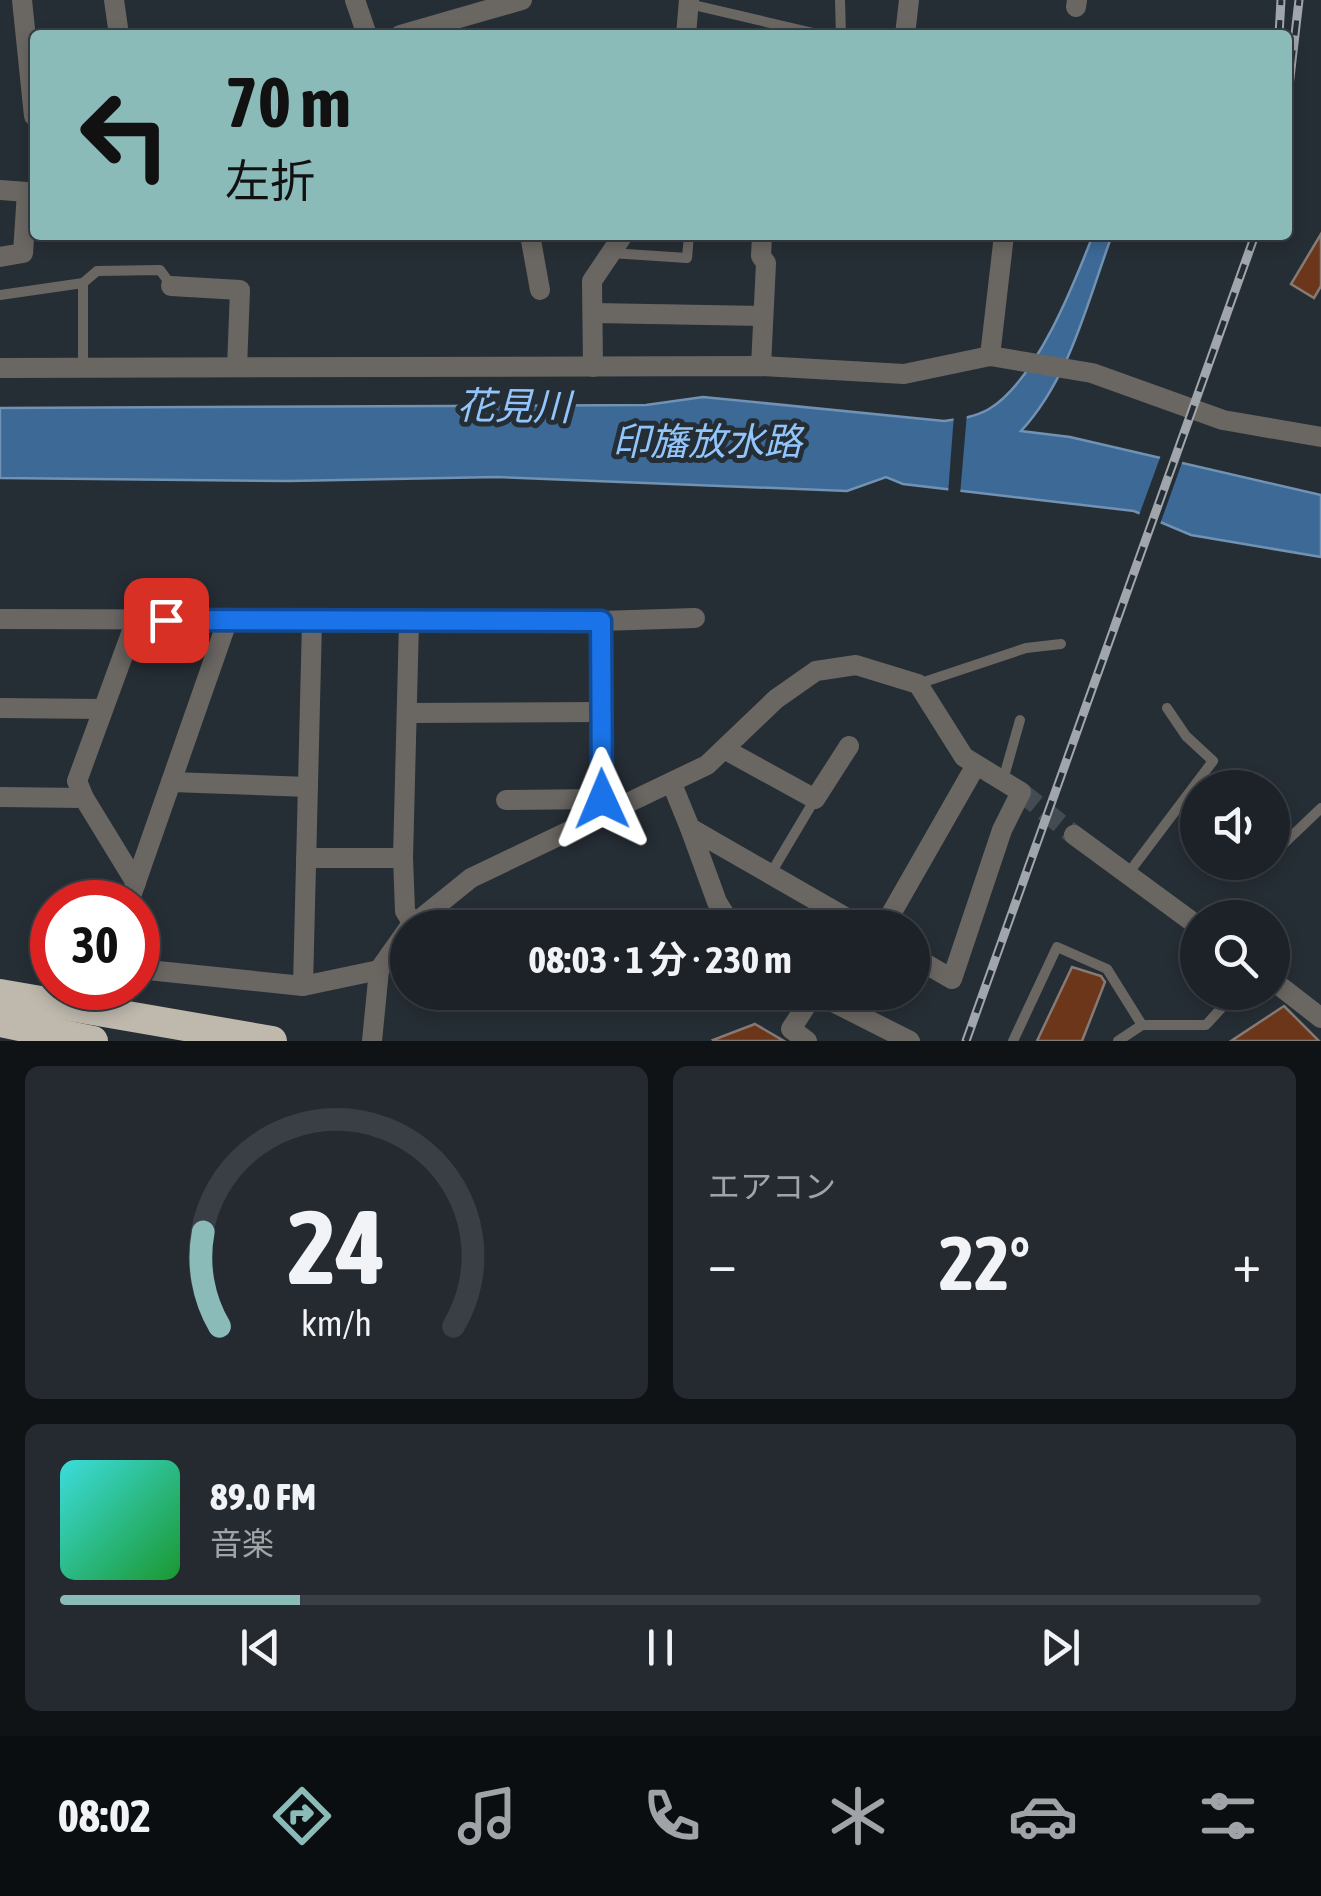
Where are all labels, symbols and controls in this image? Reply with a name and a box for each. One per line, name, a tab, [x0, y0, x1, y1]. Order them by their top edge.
text: 70 m	[225, 62, 351, 142]
icon: left	[60, 70, 190, 200]
text: 左折	[225, 155, 315, 207]
water label: 花見川	[457, 384, 575, 429]
water label: 印旛放水路	[612, 420, 805, 463]
pin	[124, 578, 209, 663]
icon: arrive	[139, 593, 194, 648]
position arrow	[550, 747, 654, 851]
map controls	[1180, 770, 1290, 1010]
button: sound	[1180, 770, 1290, 880]
speed limit sign: 30	[30, 880, 160, 1010]
button: search	[1180, 900, 1290, 1010]
text: 08:03 · 1 分 · 230 m	[528, 938, 792, 981]
text: エアコン	[708, 1168, 836, 1205]
text: 24	[288, 1187, 385, 1306]
text: 22°	[939, 1220, 1030, 1306]
text: −	[708, 1231, 737, 1294]
text: +	[1232, 1231, 1261, 1294]
text: km/h	[301, 1303, 372, 1344]
text: 89.0 FM	[210, 1475, 316, 1518]
text: 音楽	[210, 1525, 274, 1562]
icon: previous	[233, 1620, 288, 1675]
icon: pause	[633, 1620, 688, 1675]
icon: next	[1033, 1620, 1088, 1675]
icon: directions	[267, 1781, 337, 1851]
icon: music	[452, 1781, 522, 1851]
icon: phone	[637, 1781, 707, 1851]
icon: climate	[823, 1781, 893, 1851]
icon: car	[1008, 1781, 1078, 1851]
icon: filters	[1193, 1781, 1263, 1851]
text: 08:02	[58, 1790, 151, 1842]

